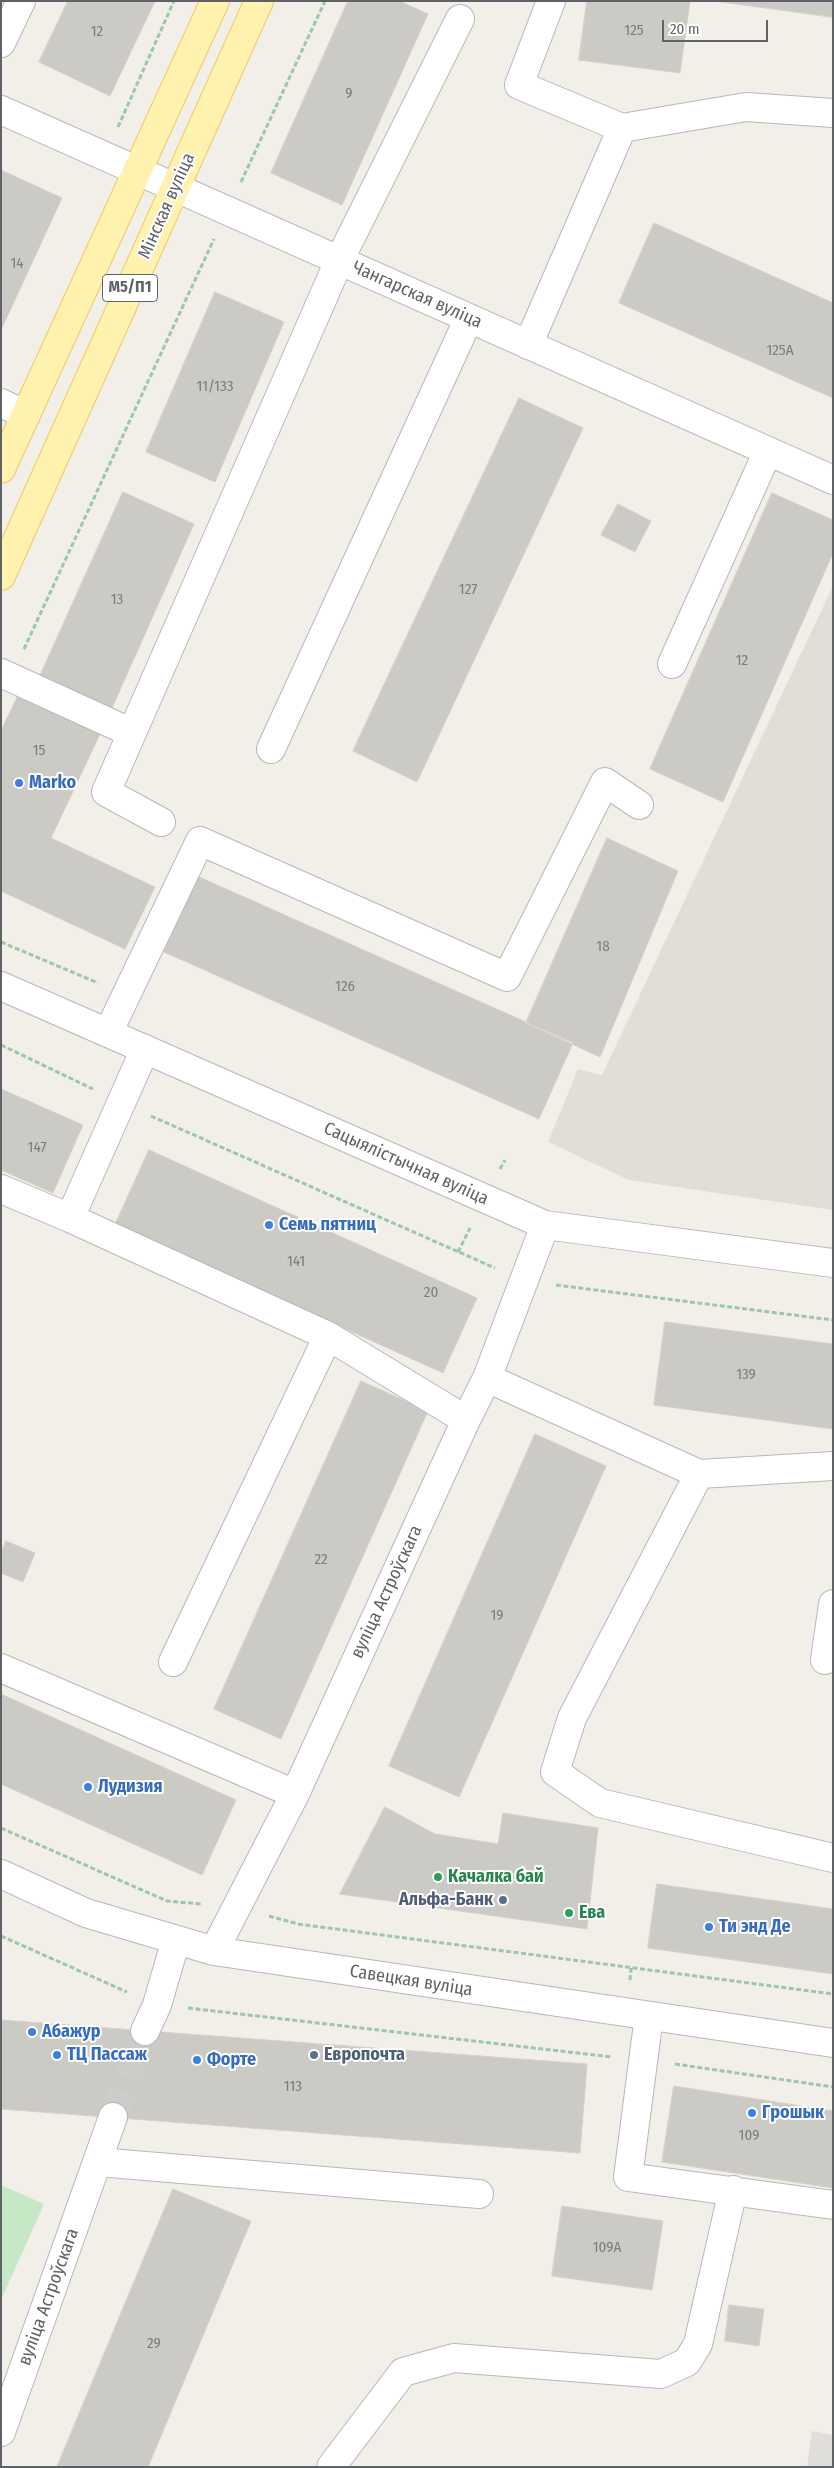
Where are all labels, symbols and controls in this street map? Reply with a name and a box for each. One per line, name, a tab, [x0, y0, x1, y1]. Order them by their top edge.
scale bar	[664, 10, 770, 42]
text: 20 m	[670, 20, 700, 38]
house number: 125	[624, 22, 644, 40]
house number: 12	[91, 23, 103, 41]
house number: 9	[345, 85, 353, 103]
street label: Мінская вуліца	[134, 150, 200, 262]
house number: 14	[10, 255, 24, 273]
street label: Чангарская вуліца	[349, 257, 485, 333]
road number: М5/П1	[102, 274, 158, 302]
house number: 125А	[766, 342, 794, 360]
house number: 11/133	[197, 378, 233, 396]
house number: 127	[459, 581, 477, 599]
house number: 13	[111, 591, 123, 609]
house number: 12	[736, 652, 748, 670]
house number: 15	[33, 742, 45, 760]
place label: Marko	[29, 772, 76, 794]
marker: Marko	[13, 777, 25, 789]
house number: 18	[596, 938, 610, 956]
house number: 126	[335, 978, 355, 996]
street label: Сацыялістычная вуліца	[320, 1118, 492, 1210]
house number: 147	[28, 1139, 46, 1157]
place label: Семь пятниц	[279, 1214, 376, 1236]
marker: Семь пятниц	[263, 1219, 275, 1231]
house number: 141	[287, 1253, 305, 1271]
house number: 20	[424, 1284, 438, 1302]
house number: 139	[736, 1366, 756, 1384]
street label: вуліца Астроўскага	[347, 1522, 427, 1662]
house number: 22	[314, 1551, 328, 1569]
house number: 19	[490, 1607, 504, 1625]
place label: Лудизия	[98, 1776, 163, 1798]
marker: Лудизия	[82, 1781, 94, 1793]
place label: Качалка бай	[448, 1866, 544, 1888]
marker: Качалка бай	[432, 1871, 444, 1883]
place label: Альфа-Банк	[399, 1889, 493, 1911]
marker: Альфа-Банк	[497, 1894, 509, 1906]
place label: Ева	[579, 1902, 605, 1924]
marker: Ева	[563, 1907, 575, 1919]
place label: Ти энд Де	[719, 1916, 791, 1938]
marker: Ти энд Де	[703, 1921, 715, 1933]
street label: Савецкая вуліца	[348, 1961, 474, 2001]
place label: Абажур	[42, 2021, 101, 2043]
marker: Абажур	[26, 2026, 38, 2038]
place label: ТЦ Пассаж	[67, 2044, 147, 2066]
place label: Европочта	[324, 2044, 405, 2066]
marker: ТЦ Пассаж	[51, 2049, 63, 2061]
place label: Форте	[207, 2049, 256, 2071]
marker: Европочта	[308, 2049, 320, 2061]
marker: Форте	[191, 2054, 203, 2066]
house number: 113	[284, 2078, 302, 2096]
place label: Грошык	[762, 2102, 824, 2124]
marker: Грошык	[746, 2107, 758, 2119]
house number: 109	[739, 2127, 759, 2145]
street label: вуліца Астроўскага	[14, 2226, 84, 2368]
house number: 109А	[593, 2239, 621, 2257]
house number: 29	[147, 2335, 161, 2353]

